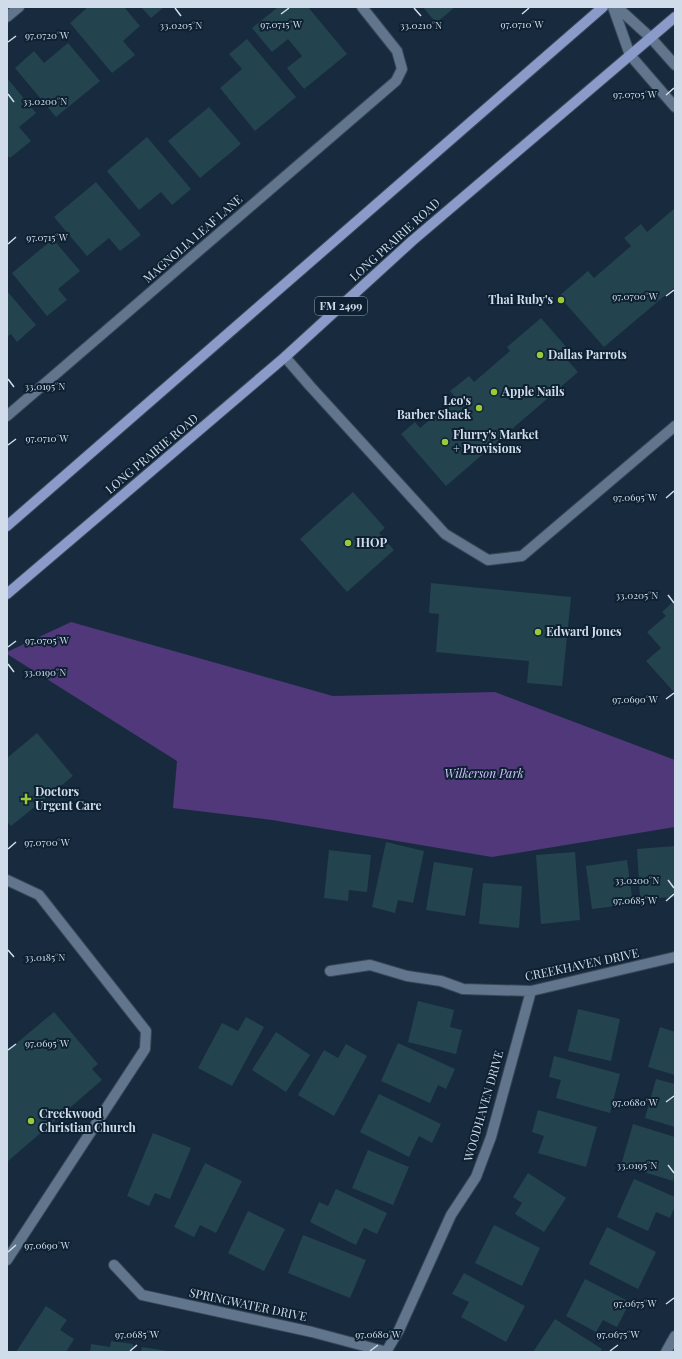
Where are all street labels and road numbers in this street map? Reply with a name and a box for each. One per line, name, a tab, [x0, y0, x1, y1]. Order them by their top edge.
street label: MAGNOLIA LEAF LANE	[139, 191, 245, 286]
street label: LONG PRAIRIE ROAD	[346, 194, 443, 284]
road number: FM 2499	[315, 297, 367, 315]
street label: LONG PRAIRIE ROAD	[102, 409, 201, 497]
street label: CREEKHAVEN DRIVE	[523, 944, 640, 984]
street label: WOODHAVEN DRIVE	[459, 1048, 507, 1164]
street label: SPRINGWATER DRIVE	[188, 1284, 309, 1324]

